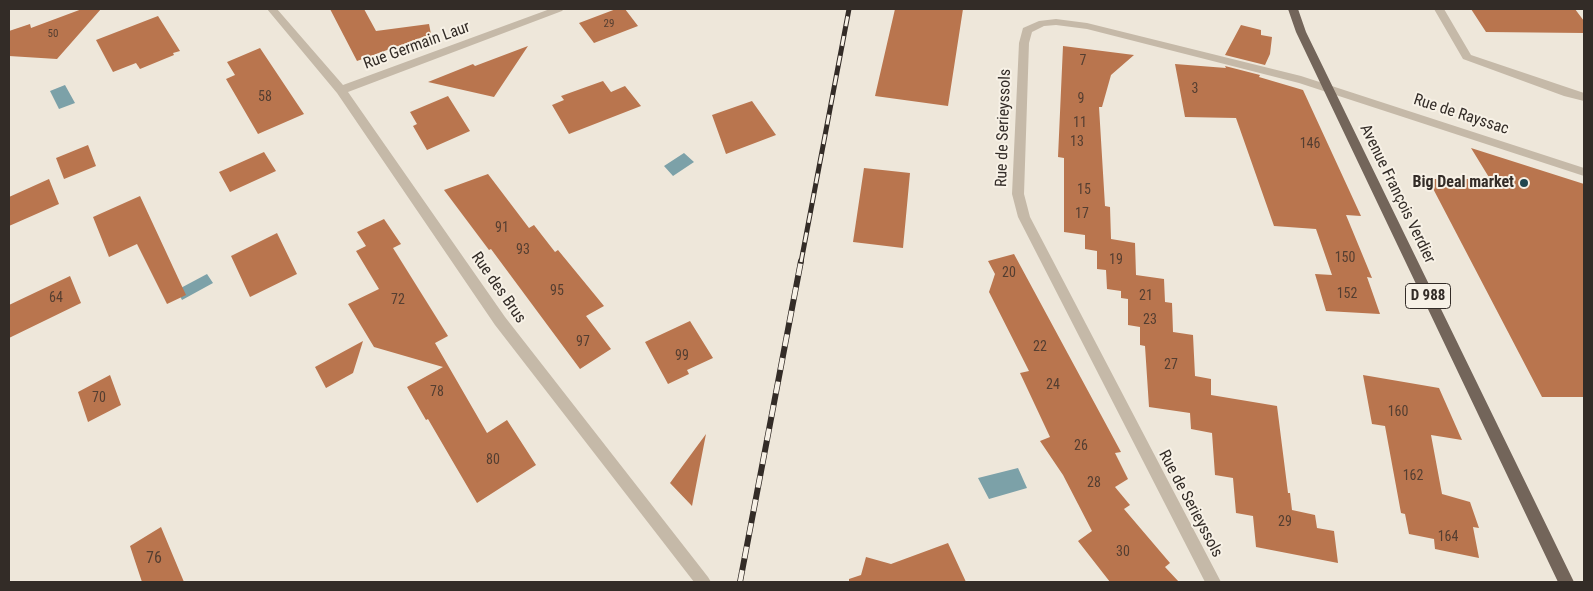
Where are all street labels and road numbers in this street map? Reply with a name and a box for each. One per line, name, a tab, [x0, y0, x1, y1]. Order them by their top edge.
street label: Rue Germain Laur	[361, 18, 473, 74]
street label: Rue de Serieyssols	[992, 68, 1016, 188]
street label: Rue de Rayssac	[1411, 91, 1511, 139]
street label: Avenue François Verdier	[1355, 121, 1439, 267]
street label: Rue des Brus	[466, 249, 530, 327]
road number: D 988	[1406, 284, 1450, 308]
street label: Rue de Serieyssols	[1154, 447, 1226, 561]

